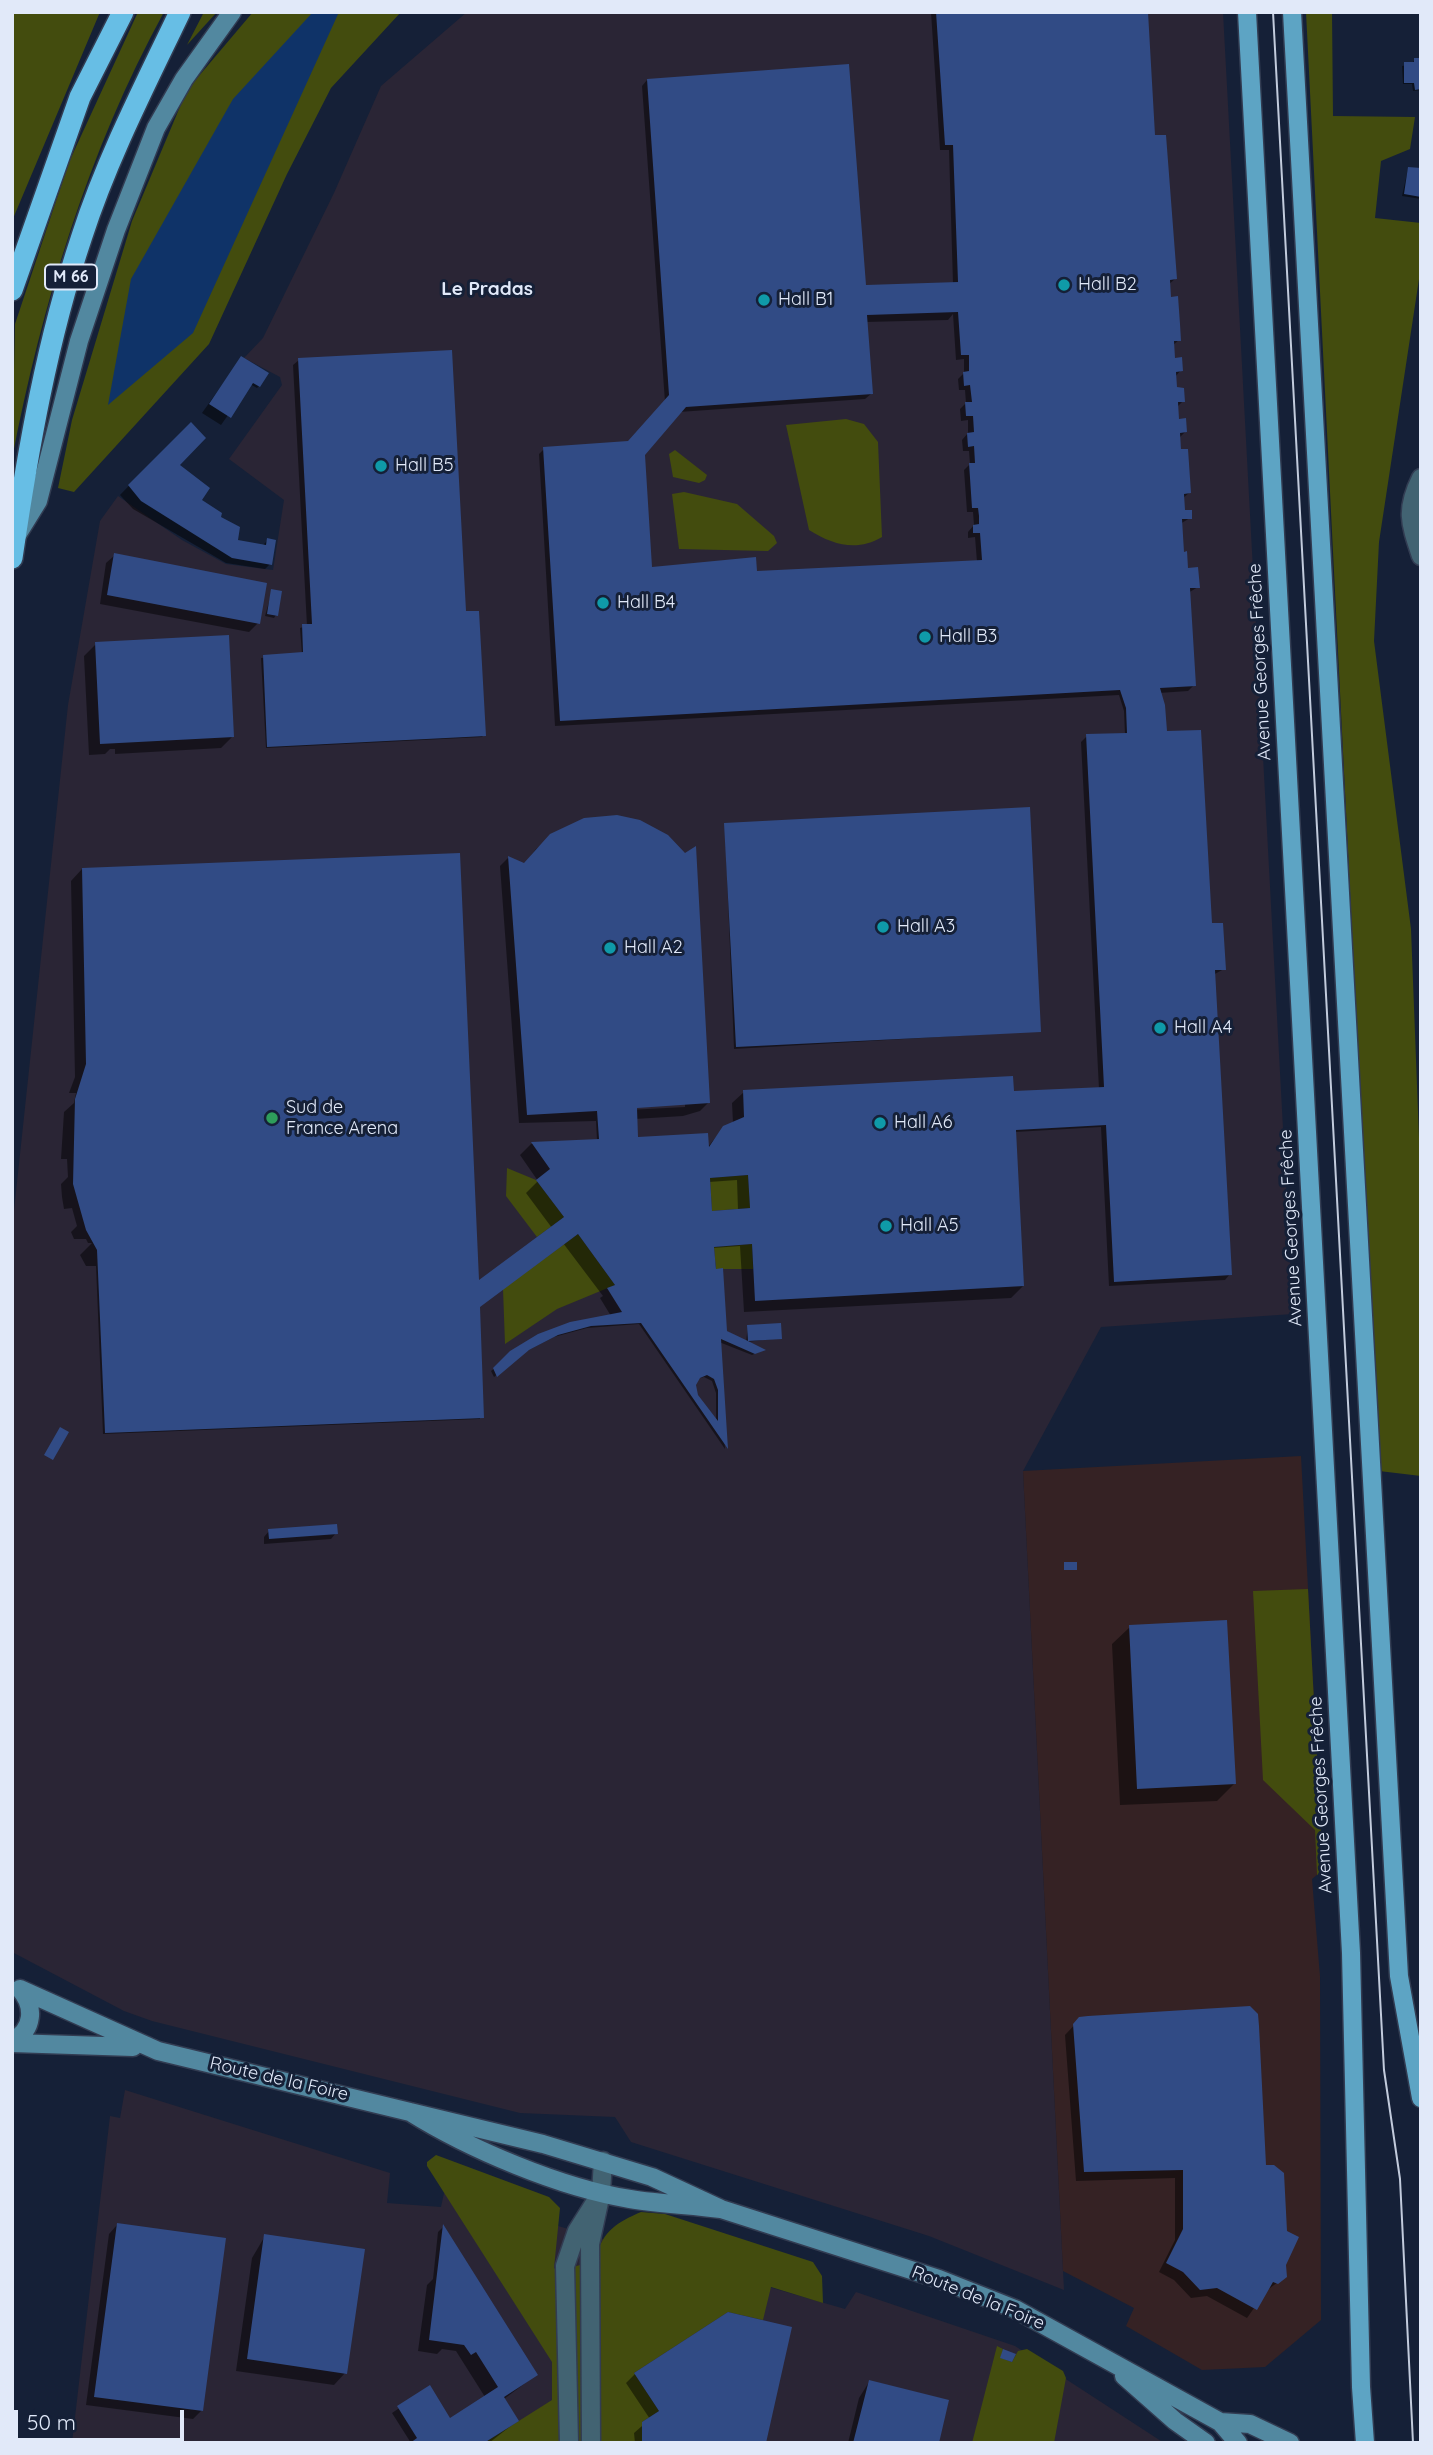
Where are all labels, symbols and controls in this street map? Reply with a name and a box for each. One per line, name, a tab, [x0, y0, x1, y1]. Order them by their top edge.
road number: M 66	[45, 264, 97, 290]
place label: Hall B2	[1078, 274, 1137, 296]
marker: Hall B2	[1056, 277, 1072, 293]
district label: Le Pradas	[441, 278, 533, 300]
place label: Hall B1	[778, 289, 833, 311]
marker: Hall B1	[756, 292, 772, 308]
place label: Hall B5	[395, 455, 454, 477]
marker: Hall B5	[373, 458, 389, 474]
street label: Avenue Georges Frêche	[1244, 563, 1276, 761]
place label: Hall B4	[617, 592, 675, 614]
marker: Hall B4	[595, 595, 611, 611]
place label: Hall B3	[939, 626, 997, 648]
marker: Hall B3	[917, 629, 933, 645]
place label: Hall A3	[897, 916, 955, 938]
marker: Hall A3	[875, 919, 891, 935]
place label: Hall A2	[624, 937, 683, 959]
marker: Hall A2	[602, 940, 618, 956]
place label: Hall A4	[1174, 1017, 1232, 1039]
marker: Hall A4	[1152, 1020, 1168, 1036]
place label: Sud de France Arena	[286, 1097, 398, 1140]
marker: Sud de France Arena	[264, 1110, 280, 1126]
place label: Hall A6	[894, 1112, 952, 1134]
marker: Hall A6	[872, 1115, 888, 1131]
street label: Avenue Georges Frêche	[1275, 1129, 1307, 1327]
place label: Hall A5	[900, 1215, 959, 1237]
marker: Hall A5	[878, 1218, 894, 1234]
street label: Avenue Georges Frêche	[1305, 1696, 1337, 1894]
street label: Route de la Foire	[208, 2053, 350, 2105]
street label: Route de la Foire	[908, 2261, 1048, 2335]
scale bar	[18, 2396, 187, 2440]
text: 50 m	[27, 2409, 76, 2435]

